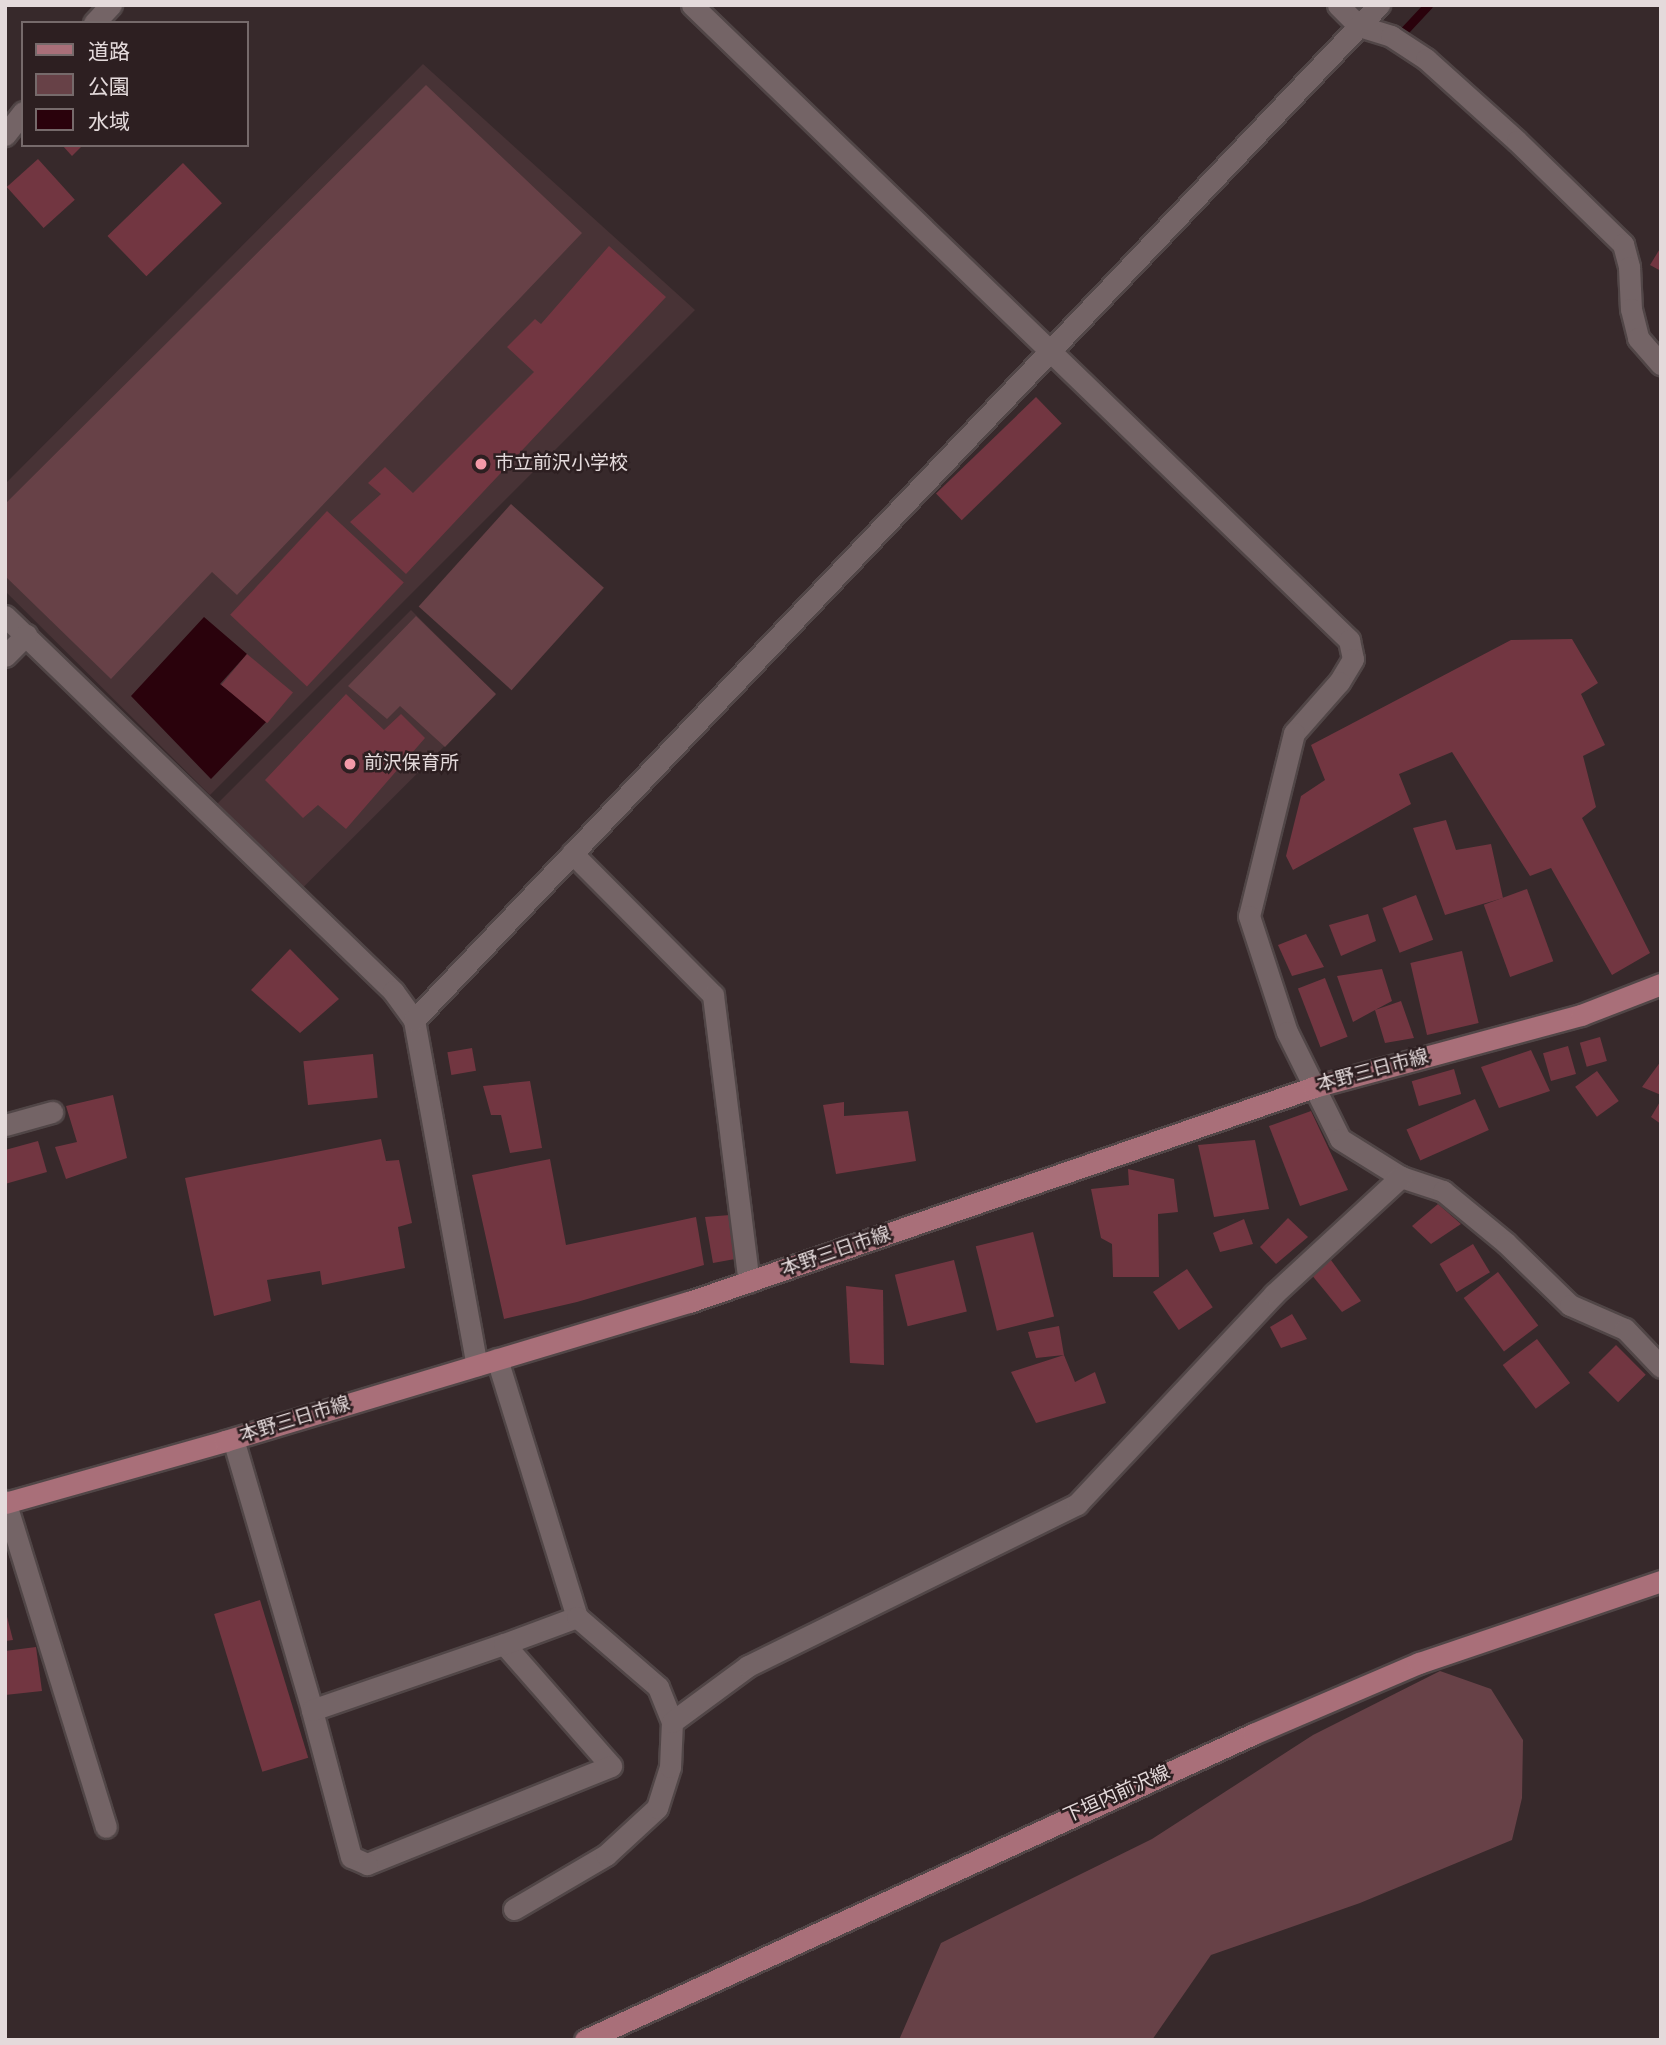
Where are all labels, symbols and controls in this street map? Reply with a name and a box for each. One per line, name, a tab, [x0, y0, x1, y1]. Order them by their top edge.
legend	[21, 21, 248, 147]
text: 道路	[88, 39, 130, 65]
text: 公園	[88, 74, 130, 100]
text: 水域	[88, 109, 130, 135]
place label: 市立前沢小学校	[495, 453, 628, 475]
marker: 市立前沢小学校	[473, 456, 489, 472]
place label: 前沢保育所	[364, 753, 459, 775]
marker: 前沢保育所	[342, 756, 358, 772]
street label: 本野三日市線	[1315, 1045, 1431, 1097]
street label: 本野三日市線	[778, 1223, 894, 1281]
street label: 本野三日市線	[237, 1392, 353, 1448]
street label: 下垣内前沢線	[1060, 1761, 1174, 1829]

